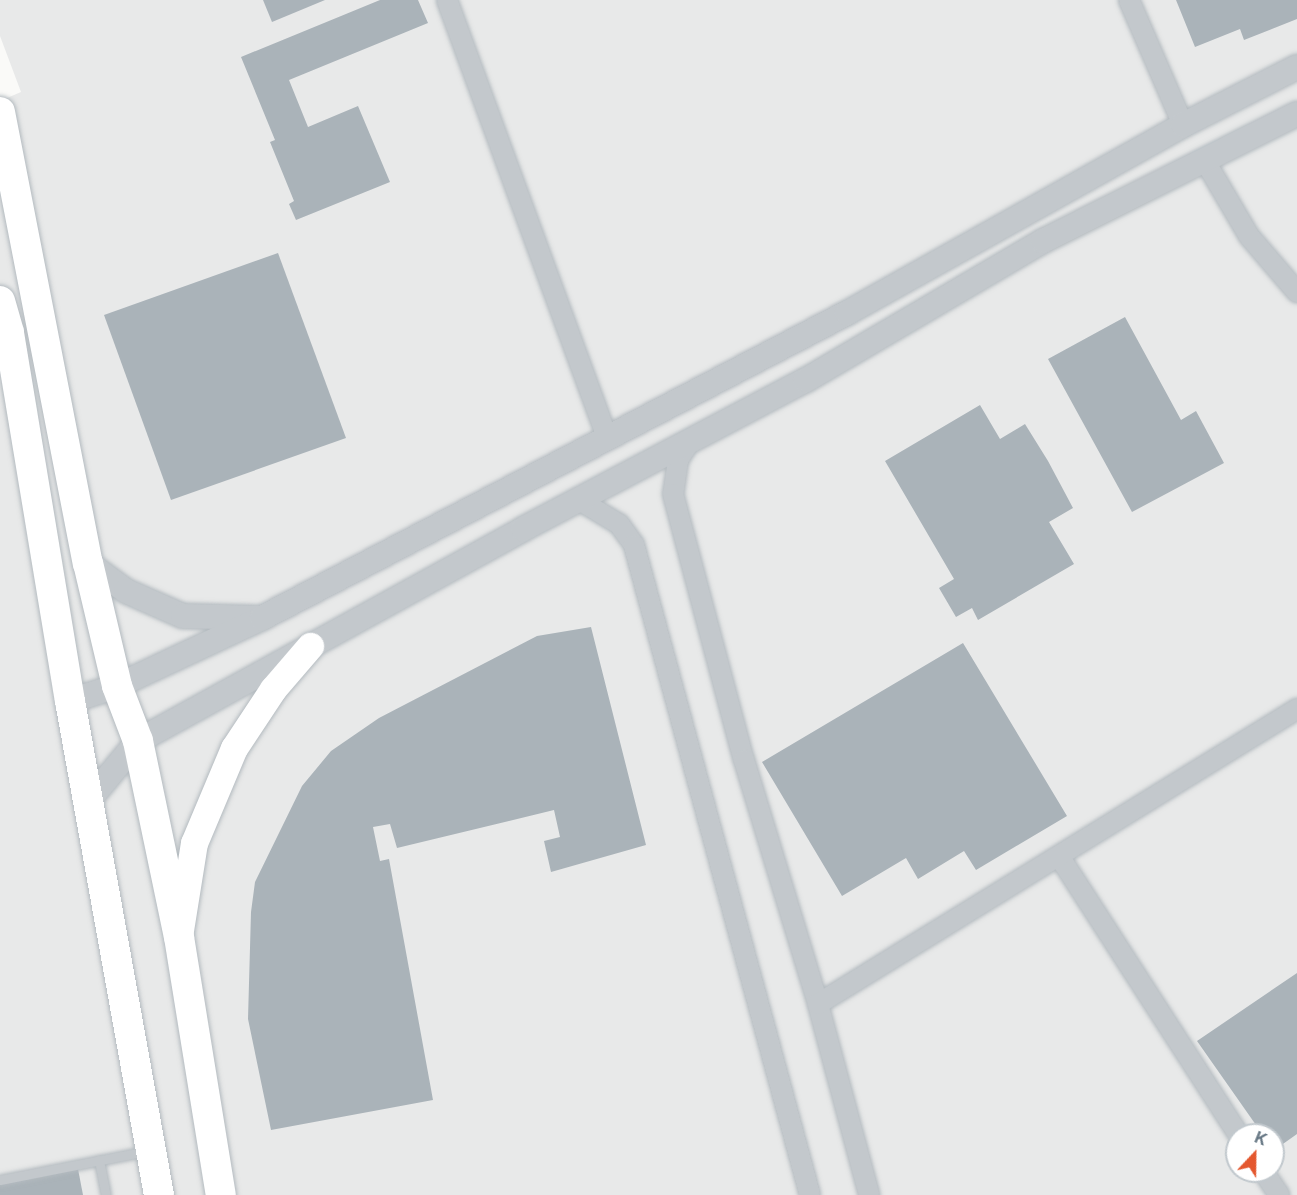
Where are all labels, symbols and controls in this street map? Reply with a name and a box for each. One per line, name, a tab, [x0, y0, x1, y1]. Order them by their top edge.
north arrow	[1225, 1123, 1285, 1183]
text: K	[1252, 1127, 1270, 1150]

